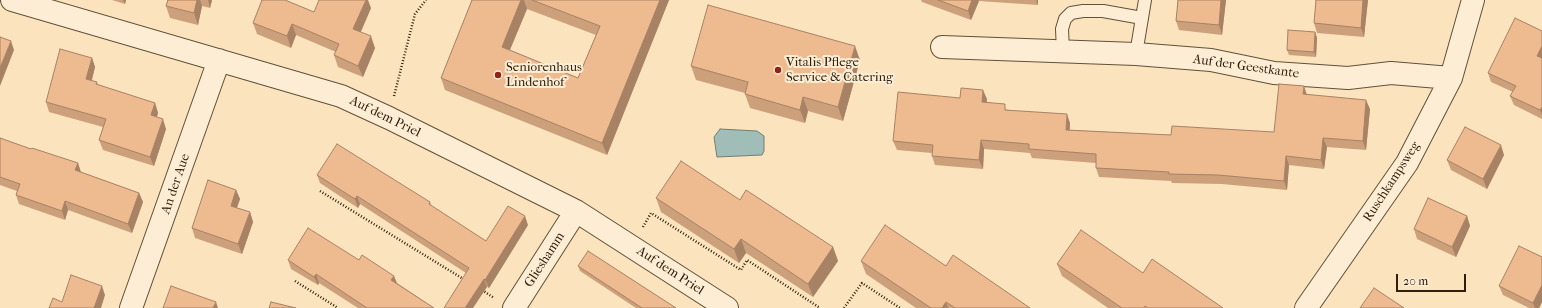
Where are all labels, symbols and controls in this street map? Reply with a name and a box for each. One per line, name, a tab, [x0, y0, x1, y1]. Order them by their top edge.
street label: Auf der Geestkante	[1192, 52, 1300, 82]
place label: Vitalis Pflege Service & Catering	[786, 55, 893, 86]
place label: Seniorenhaus Lindenhof	[506, 60, 582, 91]
marker: Vitalis Pflege Service & Catering	[773, 65, 783, 75]
marker: Seniorenhaus Lindenhof	[493, 70, 503, 80]
street label: Auf dem Priel	[347, 93, 423, 141]
street label: Ruschkampsweg	[1360, 139, 1424, 225]
street label: An der Aue	[158, 152, 194, 216]
street label: Glieshamm	[521, 229, 569, 291]
street label: Auf dem Priel	[633, 244, 707, 298]
scale bar	[1398, 266, 1468, 292]
text: 20 m	[1403, 274, 1428, 288]

